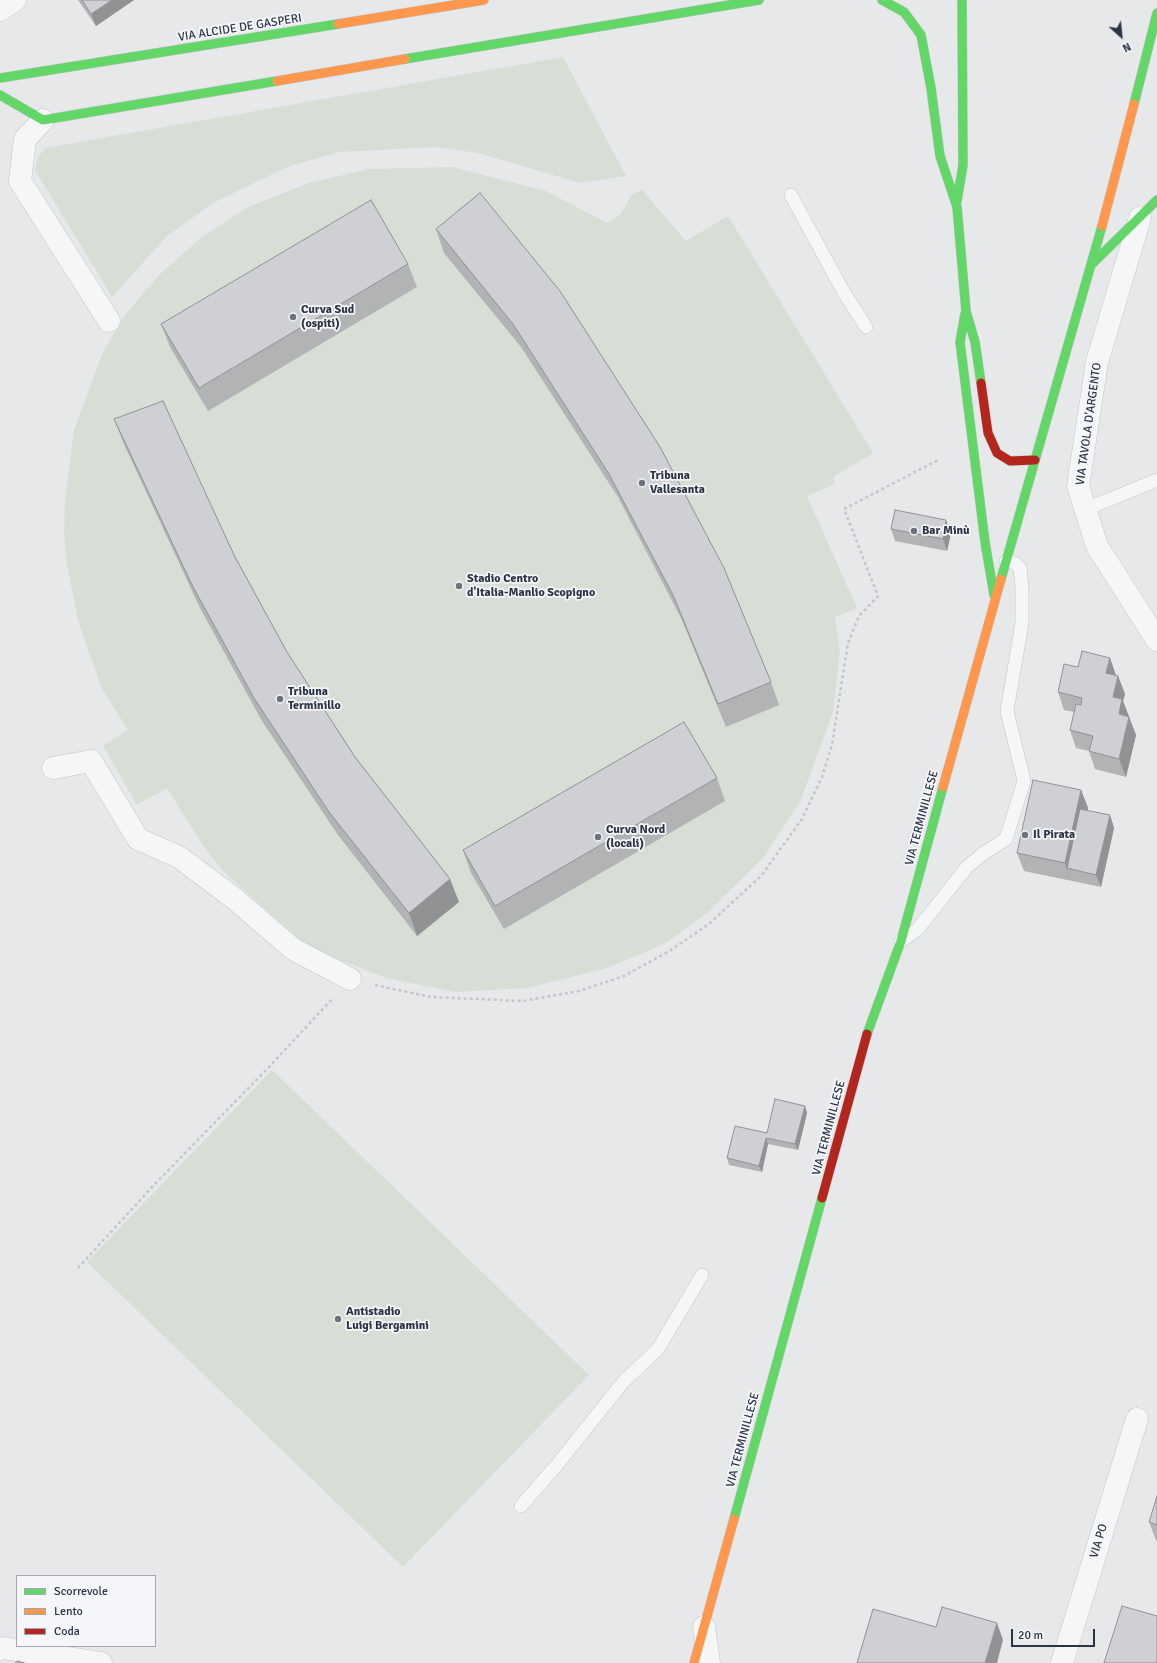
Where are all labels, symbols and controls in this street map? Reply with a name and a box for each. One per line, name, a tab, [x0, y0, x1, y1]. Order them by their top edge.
street label: VIA ALCIDE DE GASPERI	[177, 11, 303, 45]
north arrow	[1101, 16, 1141, 56]
text: N	[1120, 40, 1133, 55]
place label: Curva Sud (ospiti)	[301, 303, 354, 331]
marker: Curva Sud (ospiti)	[288, 312, 298, 322]
street label: VIA TAVOLA D'ARGENTO	[1073, 362, 1105, 486]
place label: Tribuna Vallesanta	[650, 469, 705, 497]
marker: Tribuna Vallesanta	[637, 478, 647, 488]
place label: Bar Minù	[922, 524, 970, 538]
marker: Bar Minù	[909, 526, 919, 536]
place label: Stadio Centro d'Italia-Manlio Scopigno	[467, 572, 595, 600]
marker: Stadio Centro d'Italia-Manlio Scopigno	[454, 581, 464, 591]
place label: Tribuna Terminillo	[288, 685, 341, 713]
marker: Tribuna Terminillo	[275, 694, 285, 704]
street label: VIA TERMINILLESE	[902, 769, 942, 867]
place label: Curva Nord (locali)	[606, 823, 665, 851]
place label: Il Pirata	[1033, 828, 1075, 842]
marker: Il Pirata	[1020, 830, 1030, 840]
marker: Curva Nord (locali)	[593, 832, 603, 842]
street label: VIA TERMINILLESE	[809, 1079, 849, 1177]
place label: Antistadio Luigi Bergamini	[346, 1305, 429, 1333]
marker: Antistadio Luigi Bergamini	[333, 1314, 343, 1324]
street label: VIA TERMINILLESE	[723, 1391, 763, 1489]
street label: VIA PO	[1087, 1522, 1111, 1560]
legend	[16, 1575, 156, 1647]
text: Scorrevole	[54, 1584, 108, 1599]
text: Lento	[54, 1604, 83, 1619]
scale bar	[1013, 1621, 1097, 1647]
text: Coda	[54, 1624, 80, 1639]
text: 20 m	[1018, 1628, 1043, 1643]

